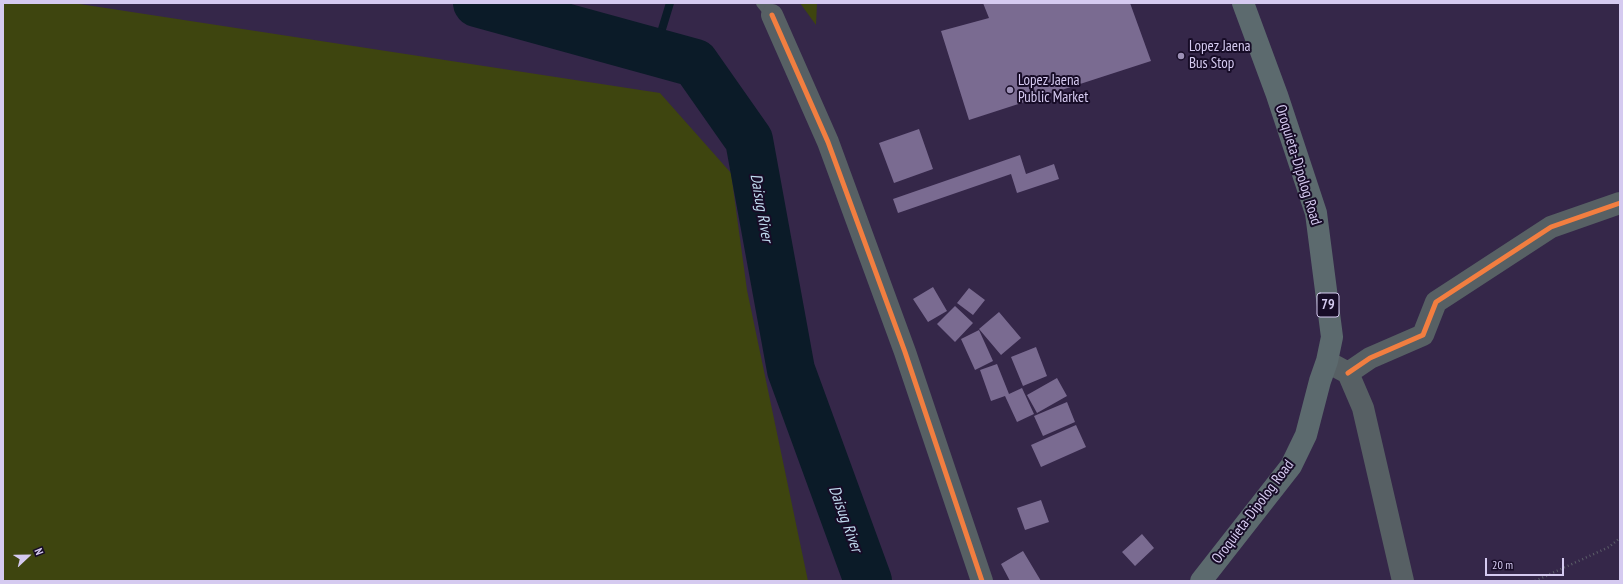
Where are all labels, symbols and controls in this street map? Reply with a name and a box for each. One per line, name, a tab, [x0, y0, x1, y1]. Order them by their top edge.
place label: Lopez Jaena Bus Stop	[1189, 38, 1251, 73]
marker: Lopez Jaena Bus Stop	[1176, 51, 1186, 61]
place label: Lopez Jaena Public Market	[1018, 72, 1088, 107]
marker: Lopez Jaena Public Market	[1005, 85, 1015, 95]
street label: Oroquieta-Dipolog Road	[1271, 103, 1325, 227]
water label: Daisug River	[746, 172, 776, 244]
road number: 79	[1317, 293, 1339, 317]
street label: Oroquieta-Dipolog Road	[1208, 457, 1298, 567]
water label: Daisug River	[824, 483, 866, 555]
north arrow	[8, 536, 48, 576]
text: N	[32, 546, 47, 557]
scale bar	[1487, 550, 1566, 576]
text: 20 m	[1492, 557, 1513, 572]

